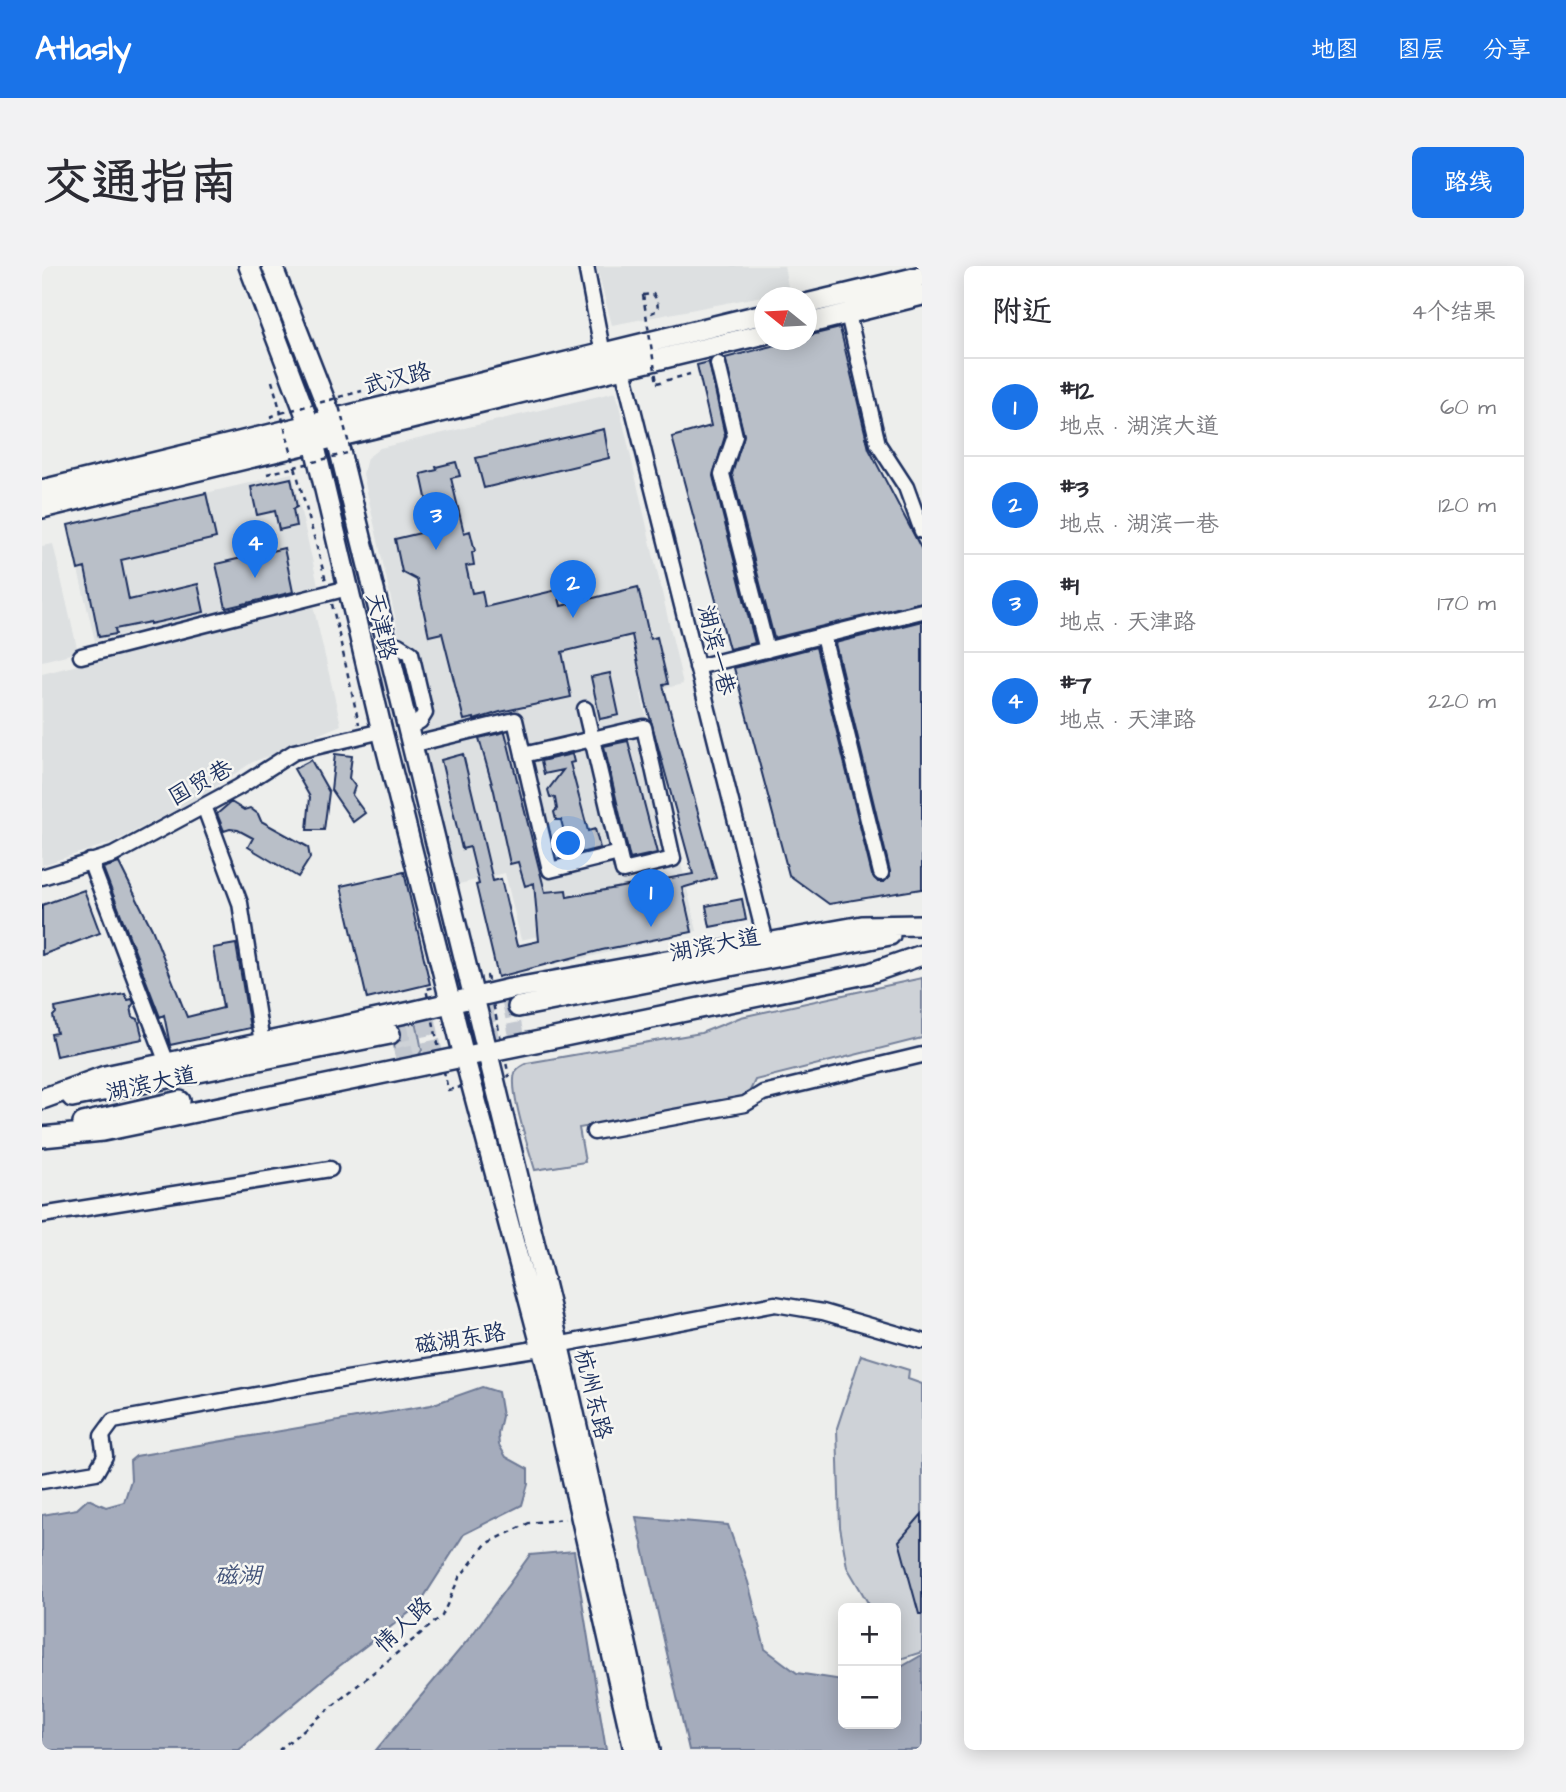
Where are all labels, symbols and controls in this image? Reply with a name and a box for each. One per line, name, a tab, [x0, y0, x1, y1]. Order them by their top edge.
text: Atlasly	[35, 26, 131, 72]
text: 地图	[1311, 33, 1359, 67]
text: 图层	[1397, 33, 1445, 67]
text: 分享	[1483, 33, 1531, 67]
button: 路线	[1412, 147, 1524, 218]
text: 交通指南	[42, 150, 238, 218]
north arrow	[754, 287, 817, 350]
text: 附近	[992, 291, 1052, 333]
text: 4个结果	[1411, 296, 1496, 328]
street label: 武汉路	[360, 355, 435, 403]
text: #12	[1059, 373, 1094, 409]
text: 1	[1014, 391, 1016, 423]
text: 60 m	[1440, 391, 1496, 423]
text: 地点 · 湖滨大道	[1059, 410, 1219, 442]
text: #3	[1059, 471, 1089, 507]
text: 2	[1008, 489, 1022, 521]
text: 120 m	[1438, 489, 1496, 521]
pin: 3	[413, 492, 459, 550]
text: 地点 · 湖滨一巷	[1059, 508, 1219, 540]
pin: 4	[232, 520, 278, 578]
pin: 2	[550, 560, 596, 618]
text: #1	[1059, 569, 1079, 605]
text: 3	[1009, 587, 1021, 619]
text: 170 m	[1437, 587, 1496, 619]
street label: 天津路	[358, 589, 404, 663]
street label: 湖滨一巷	[689, 602, 743, 700]
text: 地点 · 天津路	[1059, 606, 1196, 638]
text: #7	[1059, 667, 1092, 703]
text: 4	[1007, 685, 1023, 717]
text: 220 m	[1428, 685, 1496, 717]
text: 地点 · 天津路	[1059, 704, 1196, 736]
street label: 国贸巷	[163, 752, 239, 814]
your location	[551, 826, 585, 860]
pin: 1	[628, 869, 674, 927]
street label: 湖滨大道	[667, 920, 763, 969]
street label: 湖滨大道	[103, 1059, 200, 1109]
street label: 磁湖东路	[412, 1316, 508, 1362]
street label: 杭州东路	[566, 1346, 620, 1443]
water label: 磁湖	[214, 1559, 265, 1593]
street label: 情人路	[368, 1590, 440, 1660]
map controls	[838, 1603, 901, 1729]
button: +	[838, 1603, 901, 1666]
button: −	[838, 1666, 901, 1729]

